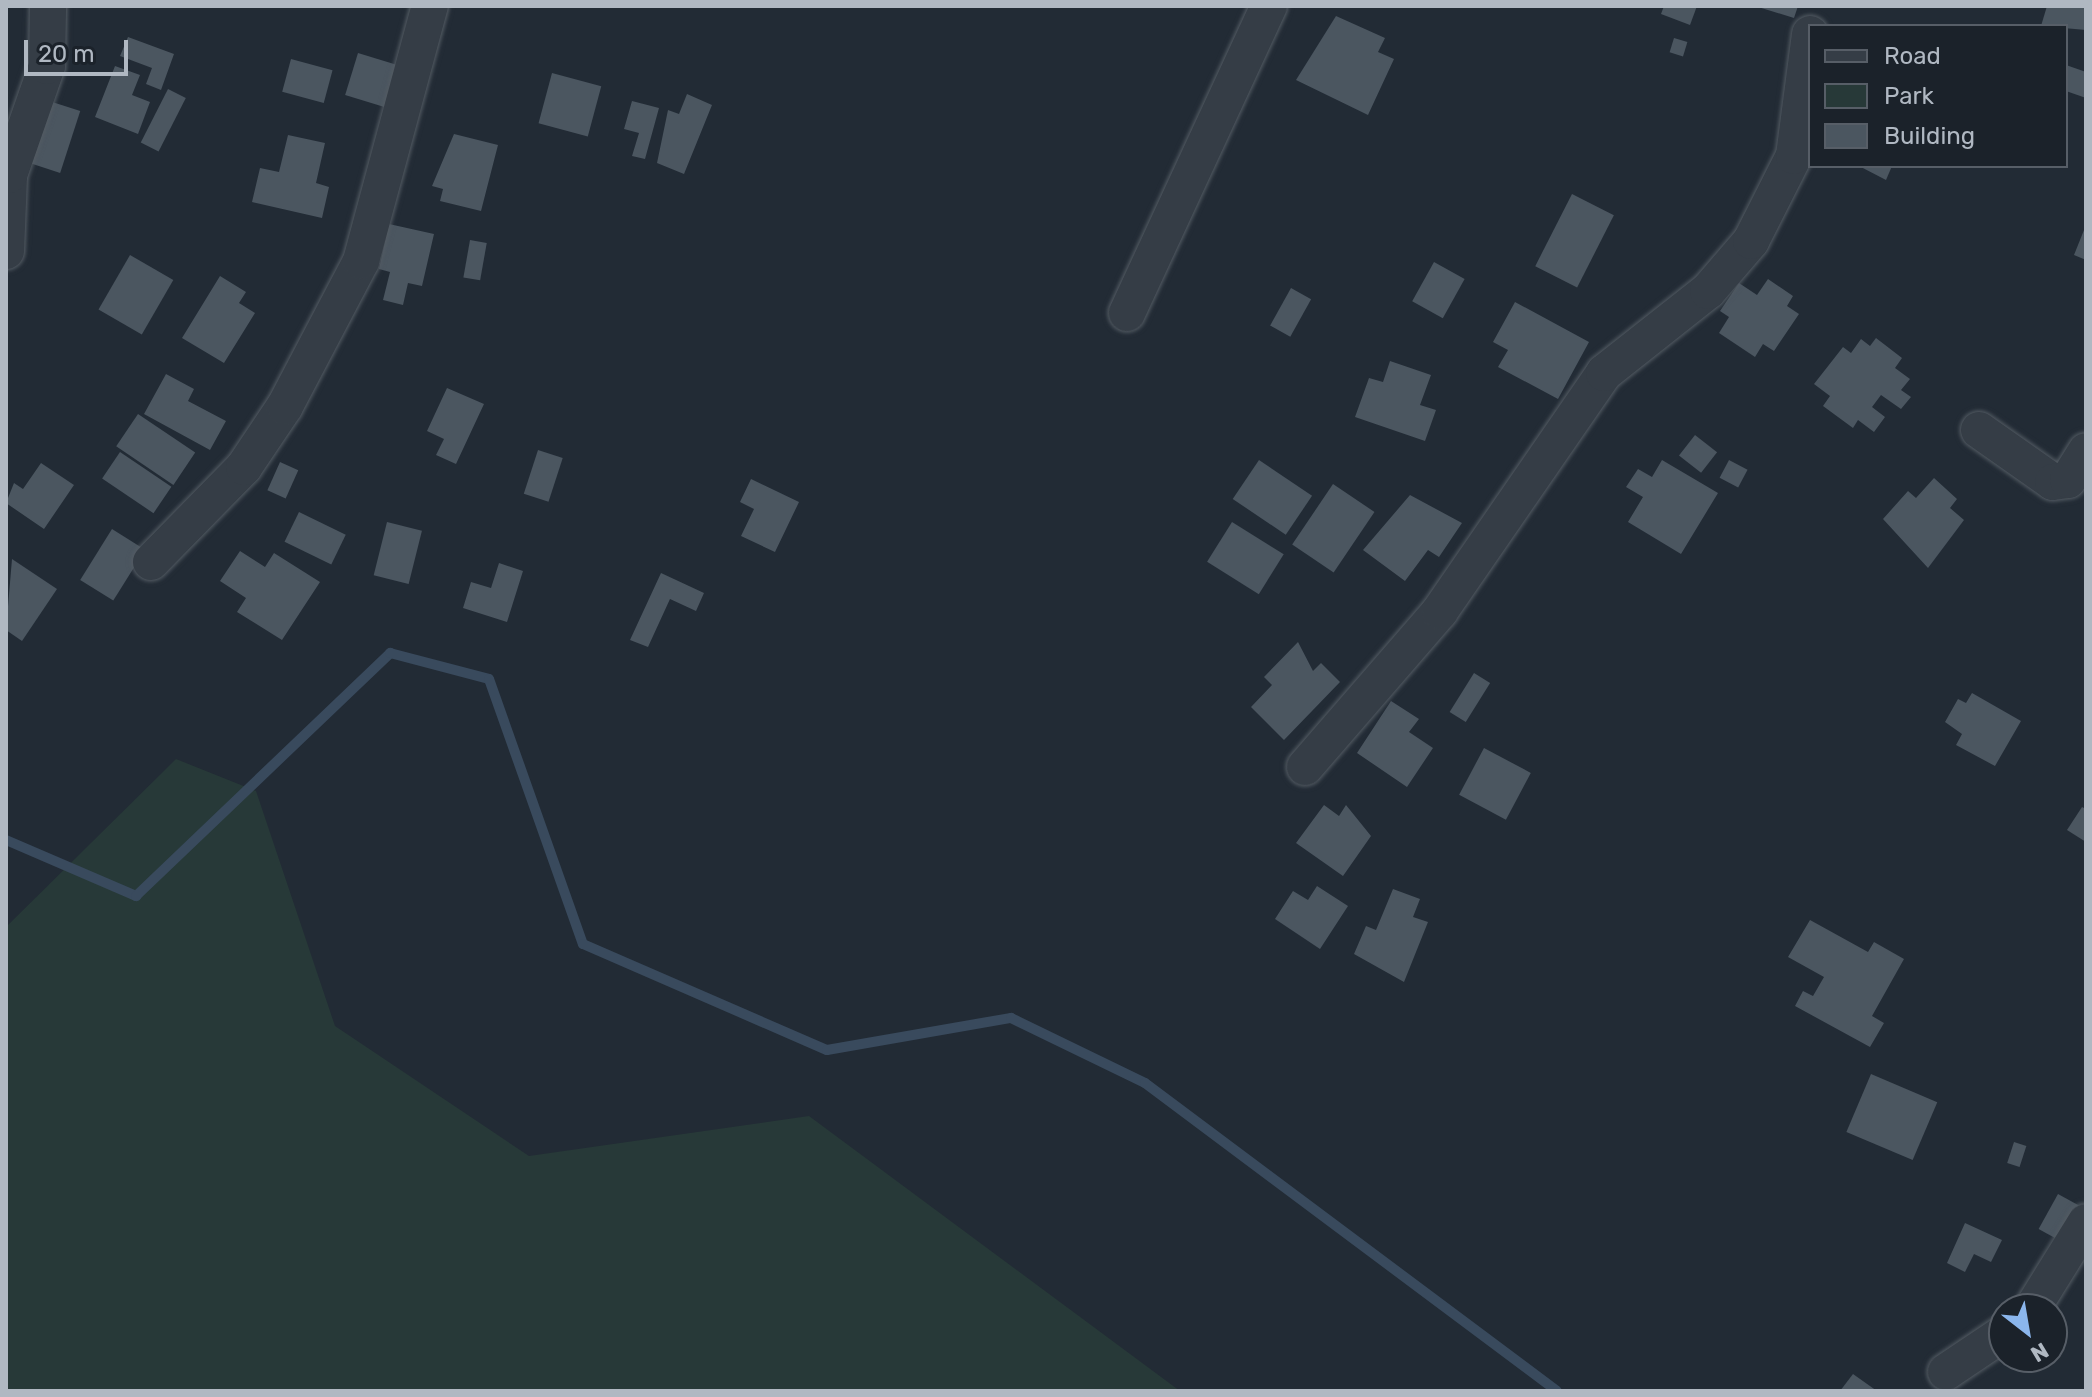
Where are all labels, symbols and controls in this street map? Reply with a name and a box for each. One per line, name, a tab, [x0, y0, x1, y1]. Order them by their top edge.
scale bar	[28, 24, 132, 74]
legend	[1808, 24, 2068, 168]
text: 20 m	[38, 40, 95, 68]
text: Road	[1884, 42, 1941, 70]
text: Park	[1884, 82, 1934, 110]
text: Building	[1884, 122, 1975, 150]
north arrow	[1988, 1293, 2068, 1373]
text: N	[2026, 1337, 2053, 1368]

